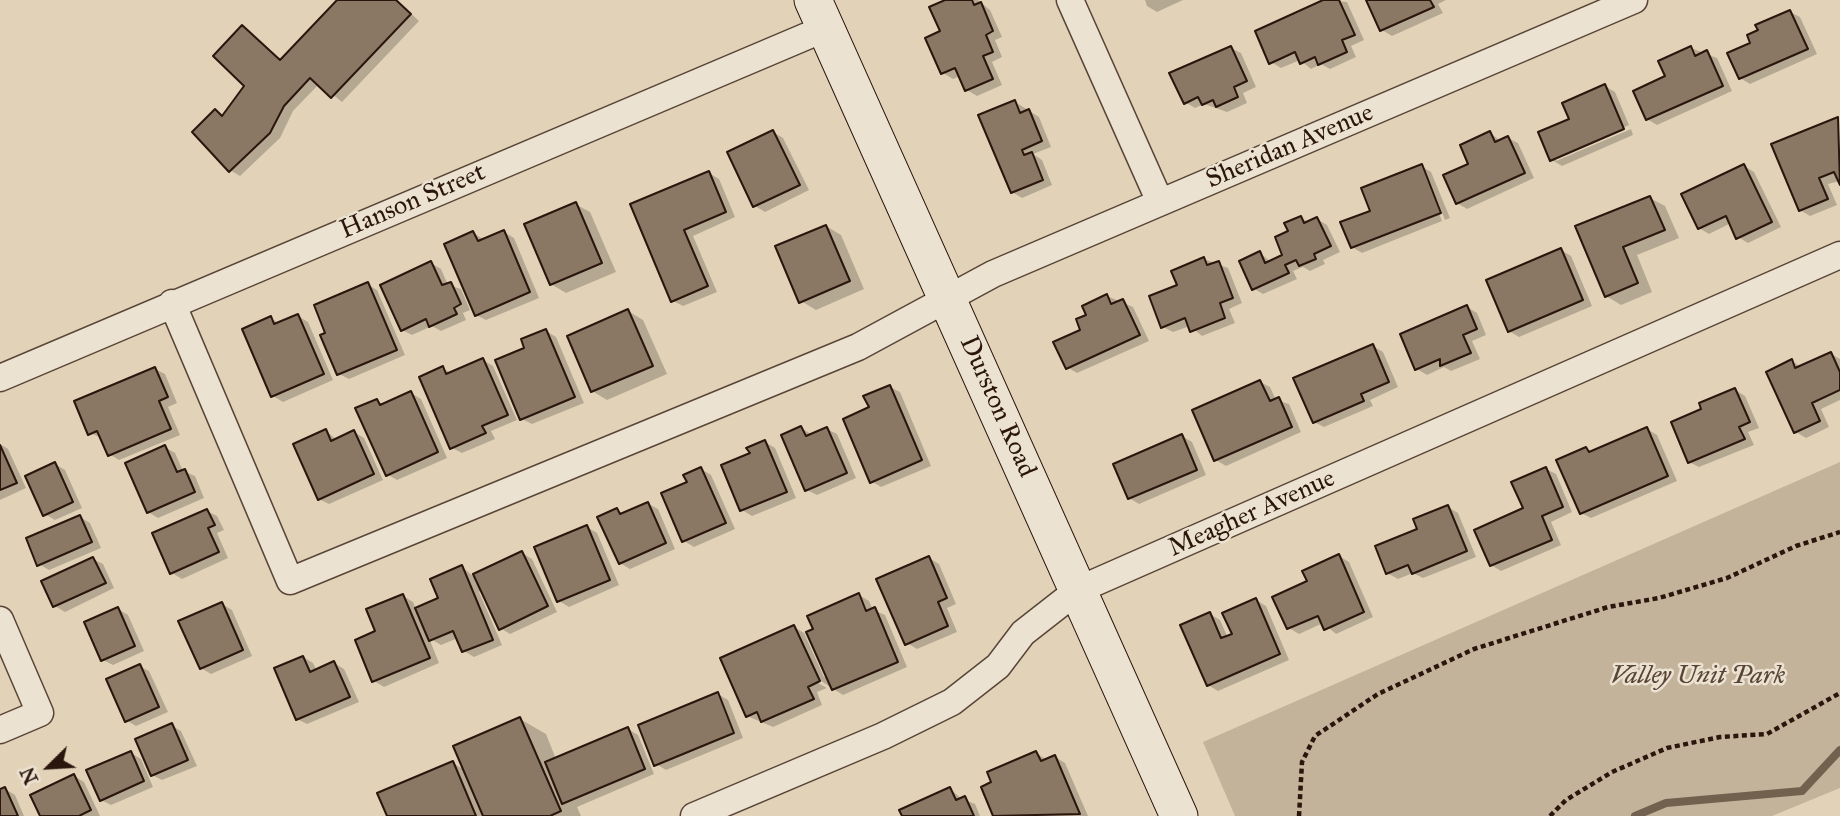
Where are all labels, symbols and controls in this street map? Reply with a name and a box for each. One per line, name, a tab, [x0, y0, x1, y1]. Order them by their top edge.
street label: Sheridan Avenue	[1202, 98, 1378, 196]
street label: Hanson Street	[336, 157, 490, 247]
street label: Durston Road	[952, 332, 1042, 482]
street label: Meagher Avenue	[1164, 463, 1340, 565]
park label: Valley Unit Park	[1611, 661, 1785, 693]
north arrow	[14, 732, 84, 802]
text: N	[16, 764, 43, 788]

